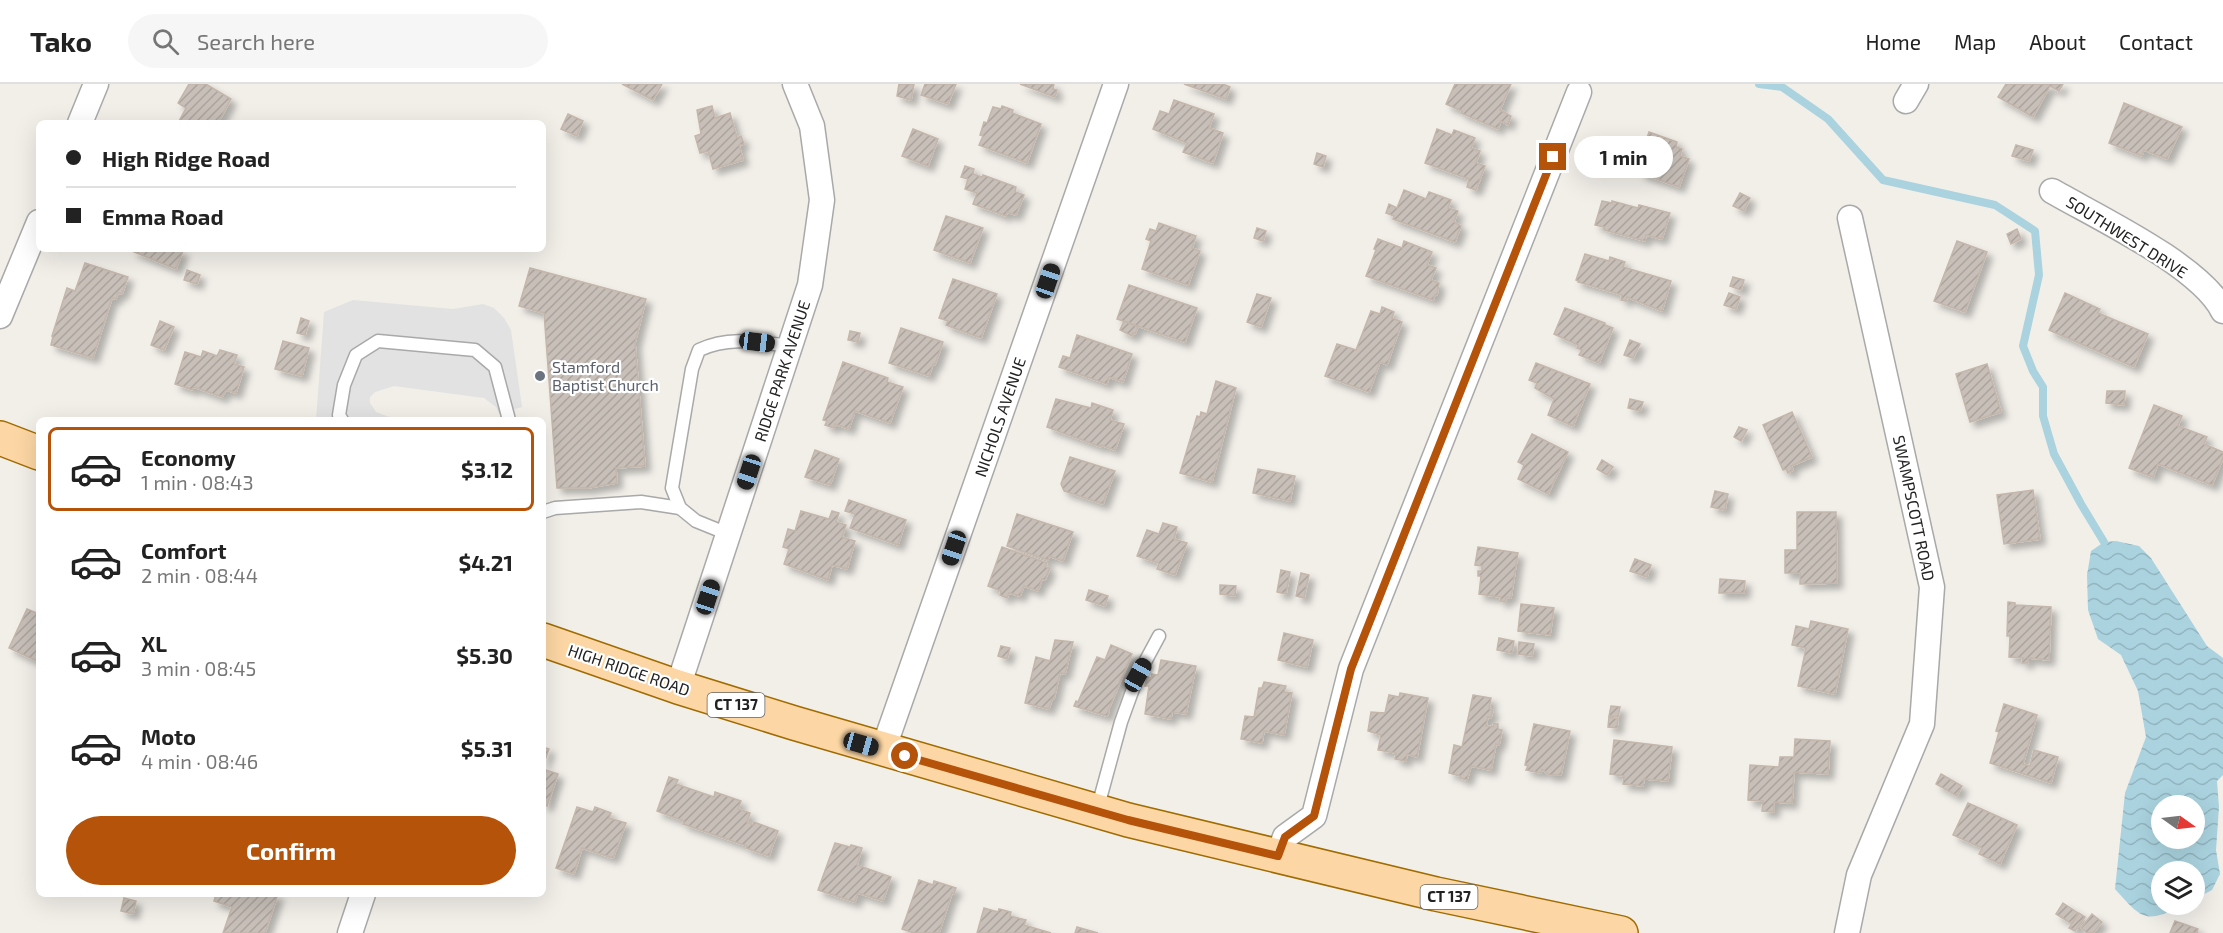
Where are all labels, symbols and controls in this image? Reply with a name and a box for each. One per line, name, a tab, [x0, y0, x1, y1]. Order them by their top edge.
search box	[128, 14, 548, 68]
text: Tako	[30, 24, 92, 58]
icon: search	[149, 25, 182, 58]
text: Search here	[197, 28, 315, 54]
text: Home	[1865, 29, 1921, 54]
text: Map	[1954, 29, 1996, 54]
text: About	[2029, 29, 2086, 54]
text: Contact	[2119, 29, 2193, 54]
callout: 1 min	[1574, 136, 1673, 178]
route end	[1539, 143, 1566, 170]
text: High Ridge Road	[102, 145, 270, 171]
text: 1 min	[1599, 145, 1648, 169]
street label: SOUTHWEST DRIVE	[2063, 192, 2191, 282]
text: Emma Road	[102, 203, 224, 229]
car	[1034, 261, 1062, 301]
street label: RIDGE PARK AVENUE	[750, 298, 813, 444]
car	[738, 331, 776, 353]
street label: NICHOLS AVENUE	[970, 354, 1029, 479]
place label: Stamford Baptist Church	[552, 357, 659, 394]
marker: Stamford Baptist Church	[533, 369, 547, 383]
street label: SWAMPSCOTT ROAD	[1890, 433, 1939, 582]
icon: car	[69, 442, 123, 496]
text: Economy	[141, 444, 236, 470]
car	[735, 452, 763, 492]
text: $3.12	[461, 456, 513, 482]
text: 1 min · 08:43	[141, 470, 254, 494]
car	[940, 528, 968, 568]
icon: car	[69, 535, 123, 589]
text: Comfort	[141, 537, 226, 563]
text: $4.21	[459, 549, 513, 575]
text: 2 min · 08:44	[141, 563, 258, 587]
car	[694, 577, 722, 617]
icon: car	[69, 628, 123, 682]
text: XL	[141, 630, 167, 656]
street label: HIGH RIDGE ROAD	[566, 640, 693, 699]
text: $5.30	[456, 642, 513, 668]
car	[1121, 655, 1155, 695]
text: 3 min · 08:45	[141, 656, 256, 680]
road number: CT 137	[708, 693, 764, 717]
icon: car	[69, 721, 123, 775]
text: Moto	[141, 723, 196, 749]
car	[841, 730, 881, 758]
text: $5.31	[461, 735, 513, 761]
route start	[891, 742, 918, 769]
text: 4 min · 08:46	[141, 749, 258, 773]
north arrow	[2151, 795, 2205, 849]
map controls	[2151, 795, 2205, 915]
button: Confirm	[66, 816, 516, 885]
button: layers	[2151, 861, 2205, 915]
road number: CT 137	[1420, 885, 1478, 909]

